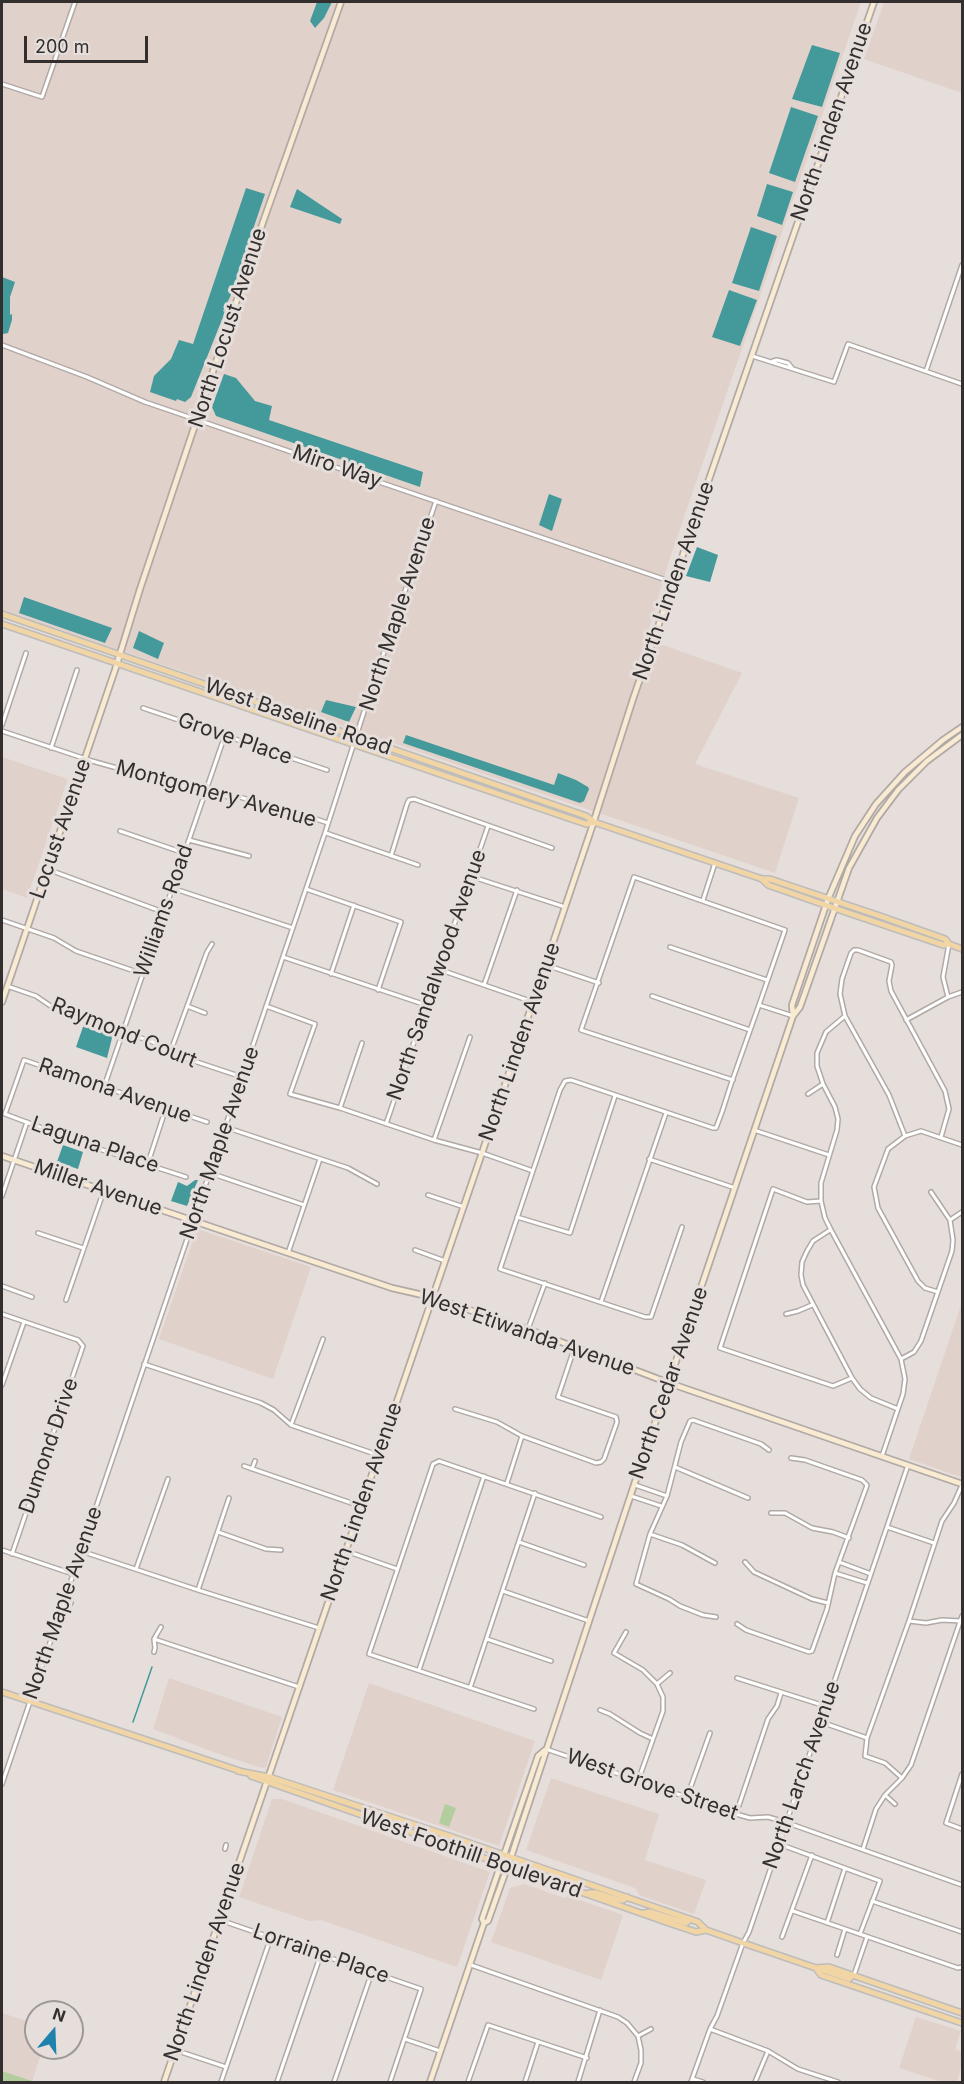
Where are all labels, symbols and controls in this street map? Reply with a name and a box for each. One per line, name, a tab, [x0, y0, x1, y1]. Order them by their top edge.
street label: North Linden Avenue	[786, 19, 878, 225]
scale bar	[27, 24, 152, 62]
text: 200 m	[35, 36, 90, 57]
street label: North Locust Avenue	[184, 225, 272, 431]
street label: Miro Way	[289, 440, 385, 494]
street label: North Linden Avenue	[628, 478, 720, 684]
street label: North Maple Avenue	[355, 514, 441, 714]
street label: West Baseline Road	[201, 673, 395, 761]
street label: Grove Place	[174, 708, 296, 770]
street label: Montgomery Avenue	[113, 755, 319, 833]
street label: Locust Avenue	[25, 756, 97, 902]
street label: Williams Road	[129, 841, 199, 981]
street label: North Sandalwood Avenue	[382, 846, 492, 1104]
street label: North Linden Avenue	[474, 939, 566, 1145]
street label: Raymond Court	[48, 992, 200, 1074]
street label: North Maple Avenue	[175, 1043, 265, 1243]
street label: Ramona Avenue	[35, 1053, 195, 1129]
street label: Laguna Place	[28, 1111, 162, 1179]
street label: Miller Avenue	[31, 1154, 165, 1222]
street label: West Etiwanda Avenue	[416, 1284, 638, 1382]
street label: North Cedar Avenue	[624, 1284, 714, 1482]
street label: Dumond Drive	[14, 1375, 84, 1517]
street label: North Linden Avenue	[316, 1399, 408, 1605]
street label: North Maple Avenue	[18, 1503, 108, 1703]
street label: North Larch Avenue	[758, 1678, 846, 1872]
street label: West Grove Street	[563, 1744, 741, 1826]
street label: West Foothill Boulevard	[357, 1804, 585, 1904]
street label: North Linden Avenue	[159, 1859, 251, 2065]
street label: Lorraine Place	[249, 1919, 393, 1989]
north arrow	[24, 2000, 84, 2060]
text: N	[50, 2003, 68, 2026]

